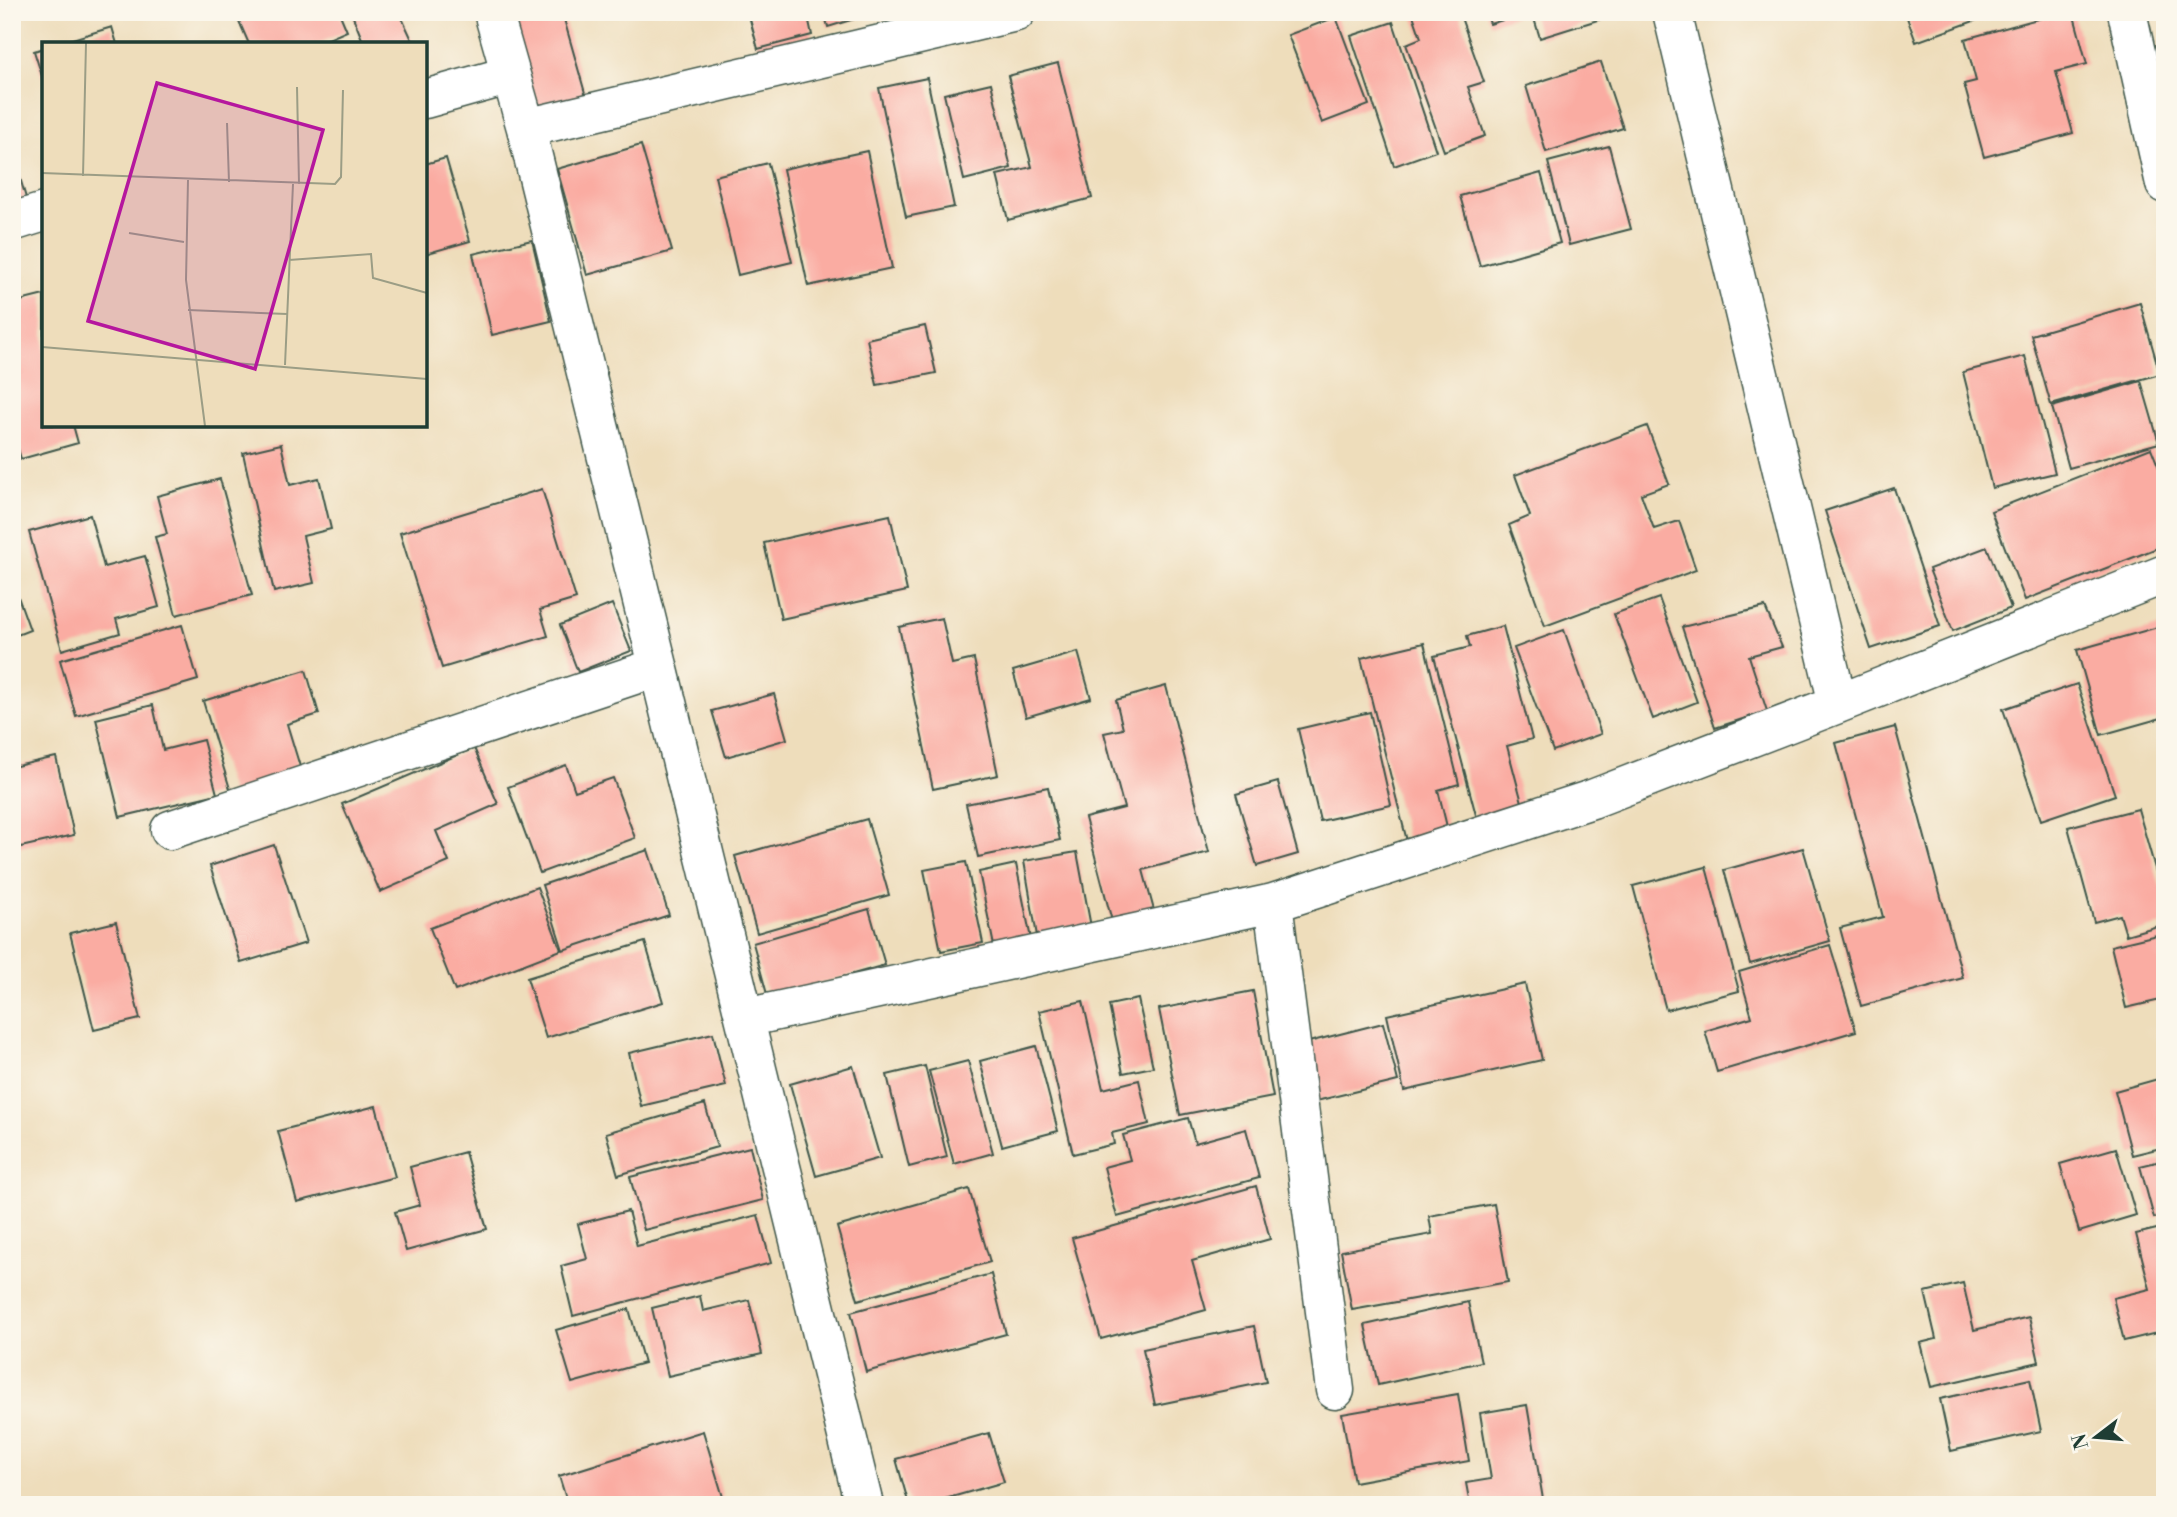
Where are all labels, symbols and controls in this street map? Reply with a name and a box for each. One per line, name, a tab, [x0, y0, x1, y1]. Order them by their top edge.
inset map	[42, 42, 427, 427]
north arrow	[2062, 1402, 2132, 1472]
text: N	[2067, 1431, 2094, 1452]

